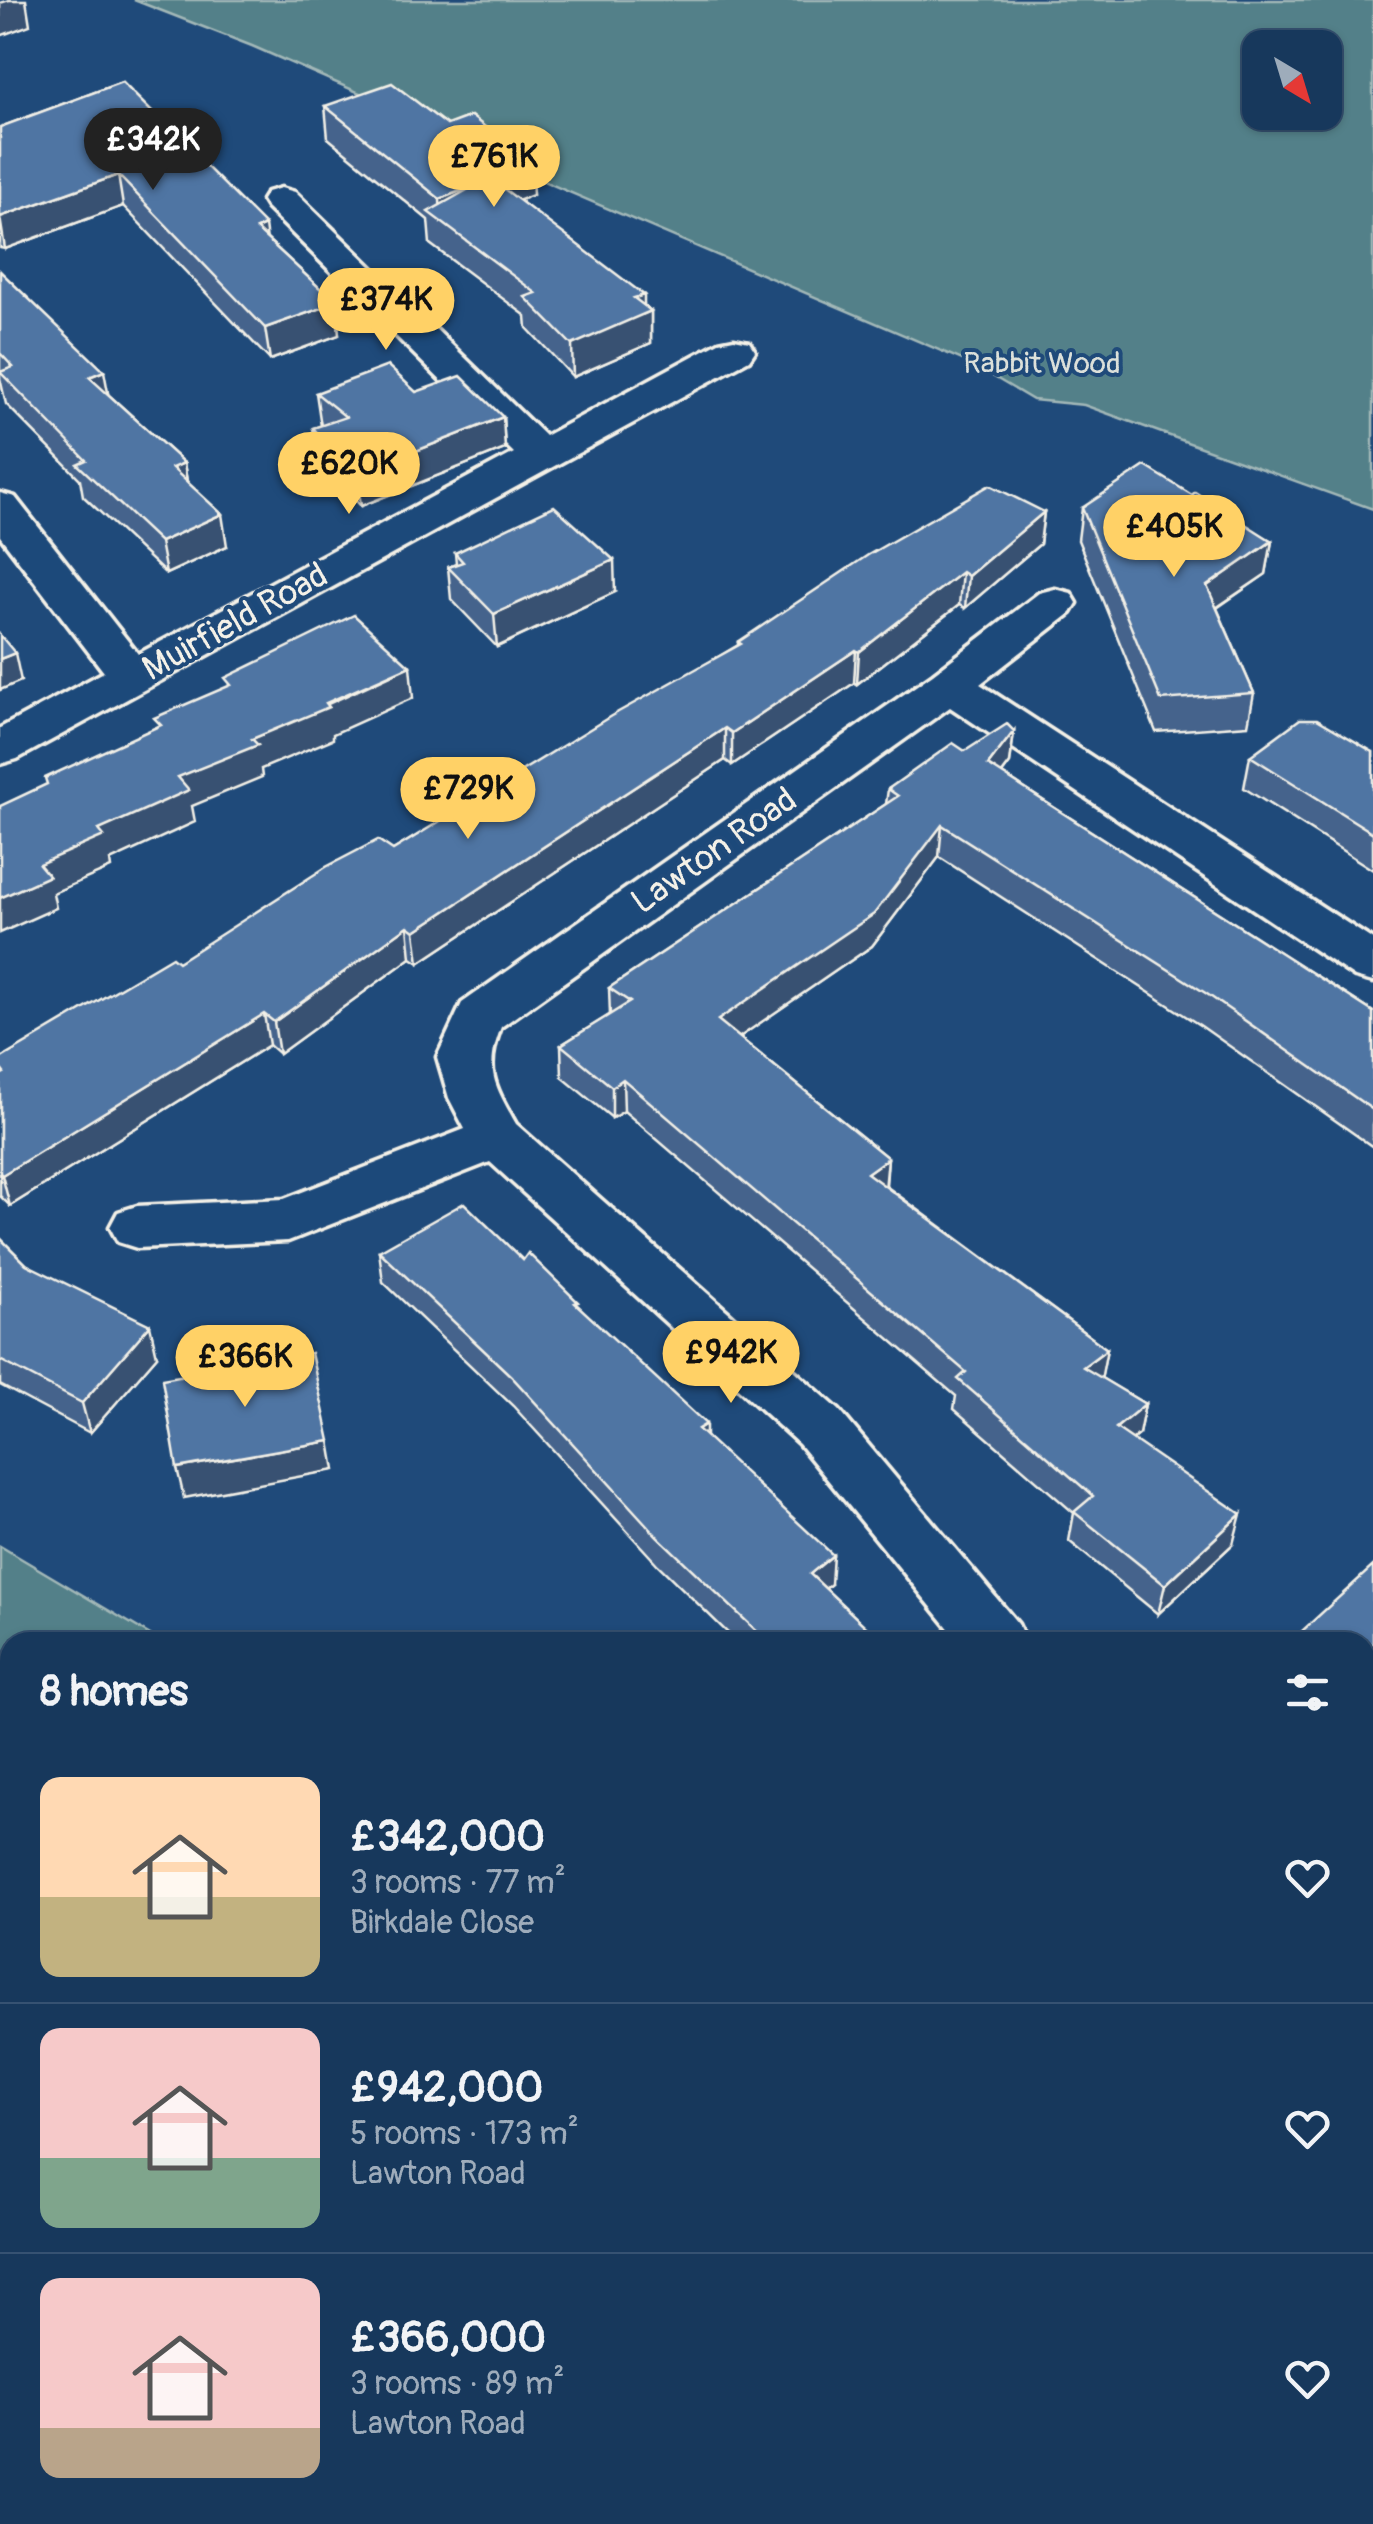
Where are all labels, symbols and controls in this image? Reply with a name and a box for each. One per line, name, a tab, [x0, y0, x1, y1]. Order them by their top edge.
north arrow	[1242, 30, 1342, 130]
map controls	[1242, 30, 1342, 130]
pin: £342K	[83, 108, 223, 193]
text: £342K	[106, 120, 200, 160]
pin: £761K	[424, 125, 564, 210]
text: £761K	[450, 137, 538, 177]
pin: £374K	[316, 268, 456, 353]
text: £374K	[339, 280, 433, 320]
park label: Rabbit Wood	[963, 345, 1121, 382]
pin: £620K	[279, 432, 419, 517]
text: £620K	[300, 444, 398, 484]
pin: £405K	[1104, 495, 1244, 580]
text: £405K	[1125, 507, 1223, 547]
street label: Muirfield Road	[135, 553, 335, 691]
pin: £729K	[398, 757, 538, 842]
text: £729K	[422, 769, 514, 809]
street label: Lawton Road	[623, 778, 805, 924]
pin: £942K	[661, 1321, 801, 1406]
pin: £366K	[175, 1325, 315, 1410]
text: £942K	[685, 1333, 777, 1373]
text: £366K	[198, 1337, 292, 1377]
icon: filters	[1280, 1665, 1335, 1720]
text: 8 homes	[40, 1666, 188, 1718]
text: £342,000	[350, 1811, 545, 1863]
icon: home	[120, 1817, 240, 1937]
icon: heart	[1280, 1850, 1335, 1905]
text: 3 rooms · 77 m²	[350, 1863, 566, 1903]
text: Birkdale Close	[350, 1903, 534, 1943]
text: £942,000	[350, 2062, 543, 2114]
icon: home	[120, 2068, 240, 2188]
icon: heart	[1280, 2101, 1335, 2156]
text: 5 rooms · 173 m²	[350, 2114, 579, 2154]
text: Lawton Road	[350, 2154, 526, 2194]
text: £366,000	[350, 2312, 546, 2364]
icon: home	[120, 2318, 240, 2438]
icon: heart	[1280, 2351, 1335, 2406]
text: 3 rooms · 89 m²	[350, 2364, 564, 2404]
text: Lawton Road	[350, 2404, 526, 2444]

